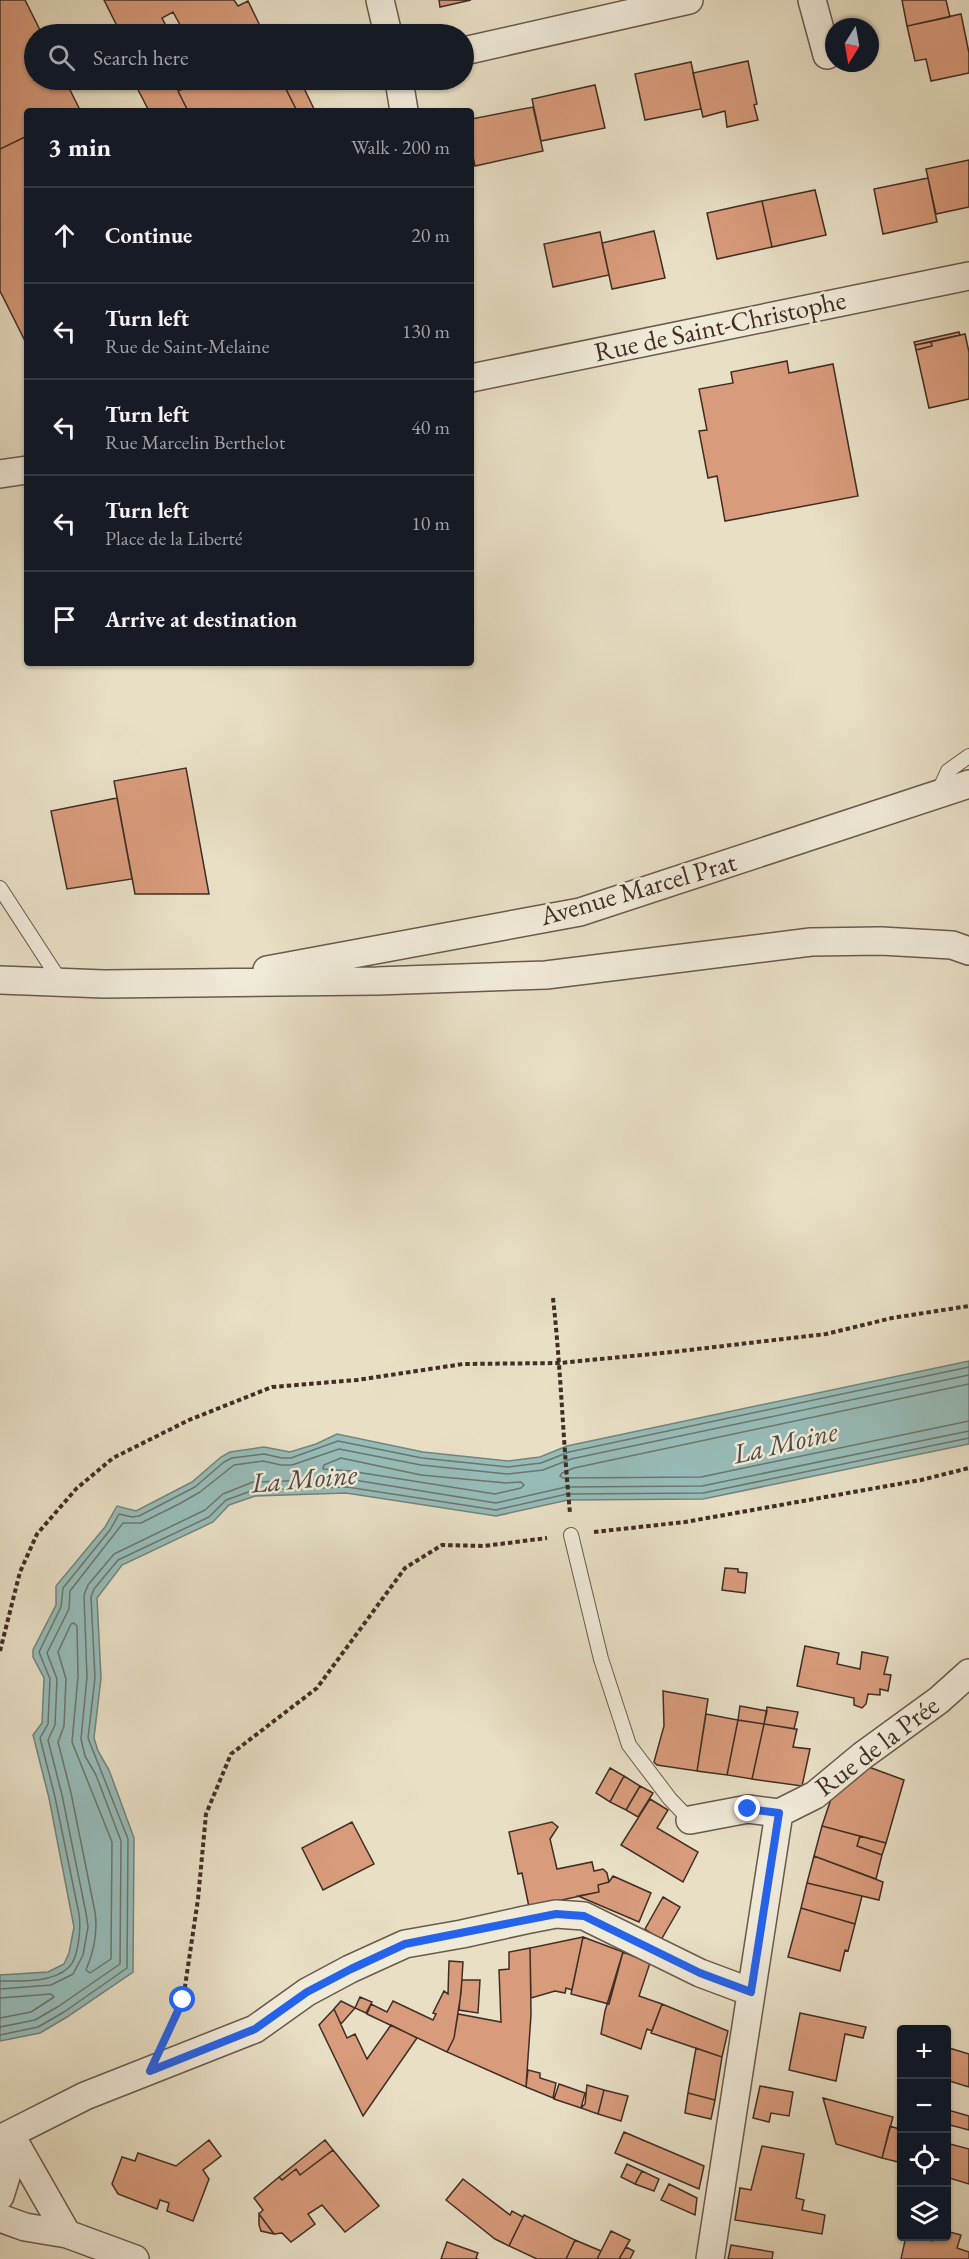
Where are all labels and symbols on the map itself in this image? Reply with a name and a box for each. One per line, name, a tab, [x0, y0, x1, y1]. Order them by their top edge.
north arrow	[825, 18, 879, 72]
street label: Rue de Saint-Christophe	[591, 282, 849, 369]
street label: Avenue Marcel Prat	[535, 844, 741, 934]
water label: La Moine	[728, 1412, 841, 1472]
water label: La Moine	[249, 1455, 359, 1501]
street label: Rue de la Prée	[808, 1688, 946, 1804]
route end	[734, 1795, 760, 1821]
route start	[169, 1986, 195, 2012]

